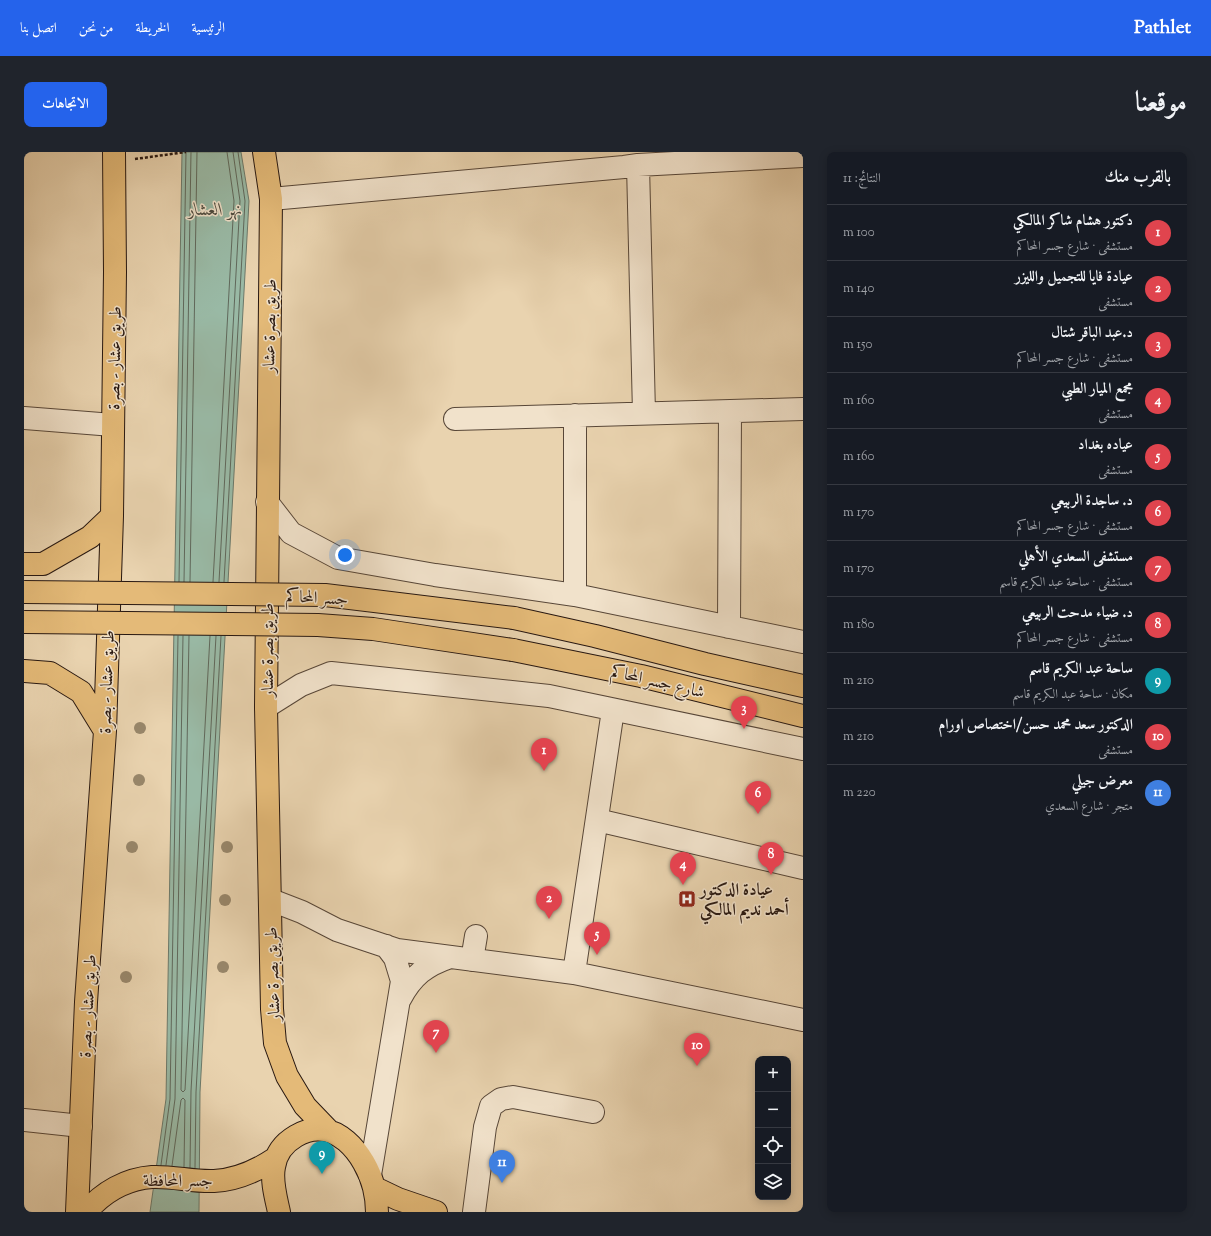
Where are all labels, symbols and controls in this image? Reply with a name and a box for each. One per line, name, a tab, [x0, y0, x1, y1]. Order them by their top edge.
text: Pathlet	[1134, 15, 1191, 42]
text: اتصل بنا	[20, 19, 57, 39]
text: من نحن	[79, 19, 113, 39]
text: الخريطة	[135, 19, 170, 39]
text: الرئيسية	[192, 19, 225, 39]
button: الاتجاهات	[24, 82, 107, 127]
text: موقعنا	[1135, 84, 1187, 124]
text: بالقرب منك	[1105, 166, 1171, 190]
text: النتائج: 11	[843, 170, 881, 188]
water label: نهر العشار	[187, 198, 242, 224]
text: دكتور هشام شاكر المالكي	[1013, 211, 1133, 232]
text: 100 m	[843, 224, 875, 242]
text: 1	[1156, 224, 1160, 242]
text: مستشفى · شارع جسر المحاكم	[1017, 238, 1133, 256]
text: عيادة فايا للتجميل والليزر	[1015, 267, 1133, 288]
street label: طريق بصرة عشار	[258, 279, 284, 375]
text: 140 m	[843, 280, 874, 298]
text: 2	[1155, 280, 1161, 298]
text: مستشفى	[1098, 294, 1133, 312]
street label: طريق عشار - بصرة	[103, 306, 129, 410]
text: د.عبد الباقر شتال	[1051, 323, 1133, 344]
text: 150 m	[843, 336, 872, 354]
text: 3	[1155, 336, 1161, 354]
text: مستشفى · شارع جسر المحاكم	[1017, 350, 1133, 368]
text: مجمع الميار الطبي	[1062, 379, 1133, 400]
text: 160 m	[843, 392, 874, 410]
text: 4	[1155, 392, 1161, 410]
text: مستشفى	[1098, 406, 1133, 424]
text: عياده بغداد	[1078, 435, 1133, 456]
text: 160 m	[843, 448, 874, 466]
text: 5	[1156, 448, 1160, 466]
text: مستشفى	[1098, 462, 1133, 480]
text: د. ساجدة الربيعي	[1051, 491, 1133, 512]
text: 170 m	[843, 504, 874, 522]
text: 6	[1155, 504, 1161, 522]
text: مستشفى · شارع جسر المحاكم	[1017, 518, 1133, 536]
your location	[335, 545, 355, 565]
text: مستشفى السعدي الأهلي	[1019, 547, 1133, 568]
text: 170 m	[843, 560, 874, 578]
text: 7	[1155, 560, 1161, 578]
text: مستشفى · ساحة عبد الكريم قاسم	[999, 574, 1133, 592]
street label: جسر المحاكم	[285, 585, 349, 614]
street label: طريق بصرة عشار	[257, 603, 281, 699]
text: د. ضياء مدحت الربيعي	[1022, 603, 1133, 624]
text: 180 m	[843, 616, 874, 634]
text: 8	[1155, 616, 1161, 634]
street label: طريق عشار - بصرة	[94, 630, 122, 734]
text: مستشفى · شارع جسر المحاكم	[1017, 630, 1133, 648]
text: ساحة عبد الكريم قاسم	[1029, 659, 1133, 680]
street label: شارع جسر المحاكم	[608, 661, 707, 706]
text: 210 m	[843, 672, 874, 690]
text: 9	[1155, 672, 1161, 690]
text: مكان · ساحة عبد الكريم قاسم	[1012, 686, 1133, 704]
pin: 3	[731, 696, 757, 729]
text: الدكتور سعد محمد حسن/اختصاص اورام	[938, 715, 1133, 736]
text: 210 m	[843, 728, 874, 746]
text: 10	[1152, 728, 1164, 746]
pin: 1	[531, 738, 557, 771]
text: مستشفى	[1098, 742, 1133, 760]
text: معرض جيلي	[1072, 771, 1133, 792]
pin: 6	[745, 781, 771, 814]
text: 220 m	[843, 784, 876, 802]
text: 11	[1154, 784, 1162, 802]
text: متجر · شارع السعدي	[1045, 798, 1133, 816]
pin: 8	[758, 842, 784, 875]
pin: 4	[670, 852, 696, 885]
place label: عيادة الدكتور أحمد نديم المالكي	[698, 879, 790, 925]
pin: 2	[536, 886, 562, 919]
hospital icon: عيادة الدكتور أحمد نديم المالكي	[677, 889, 697, 909]
pin: 5	[584, 922, 610, 955]
street label: طريق بصرة عشار	[260, 926, 288, 1023]
street label: طريق عشار - بصرة	[74, 954, 104, 1059]
pin: 7	[423, 1020, 449, 1053]
pin: 10	[684, 1033, 710, 1066]
map controls	[755, 1056, 791, 1200]
button: +	[755, 1056, 791, 1092]
button: −	[755, 1092, 791, 1128]
button: locate	[755, 1128, 791, 1164]
pin: 9	[309, 1141, 335, 1174]
pin: 11	[489, 1150, 515, 1183]
button: layers	[755, 1164, 791, 1200]
street label: جسر المحافظة	[143, 1170, 213, 1194]

